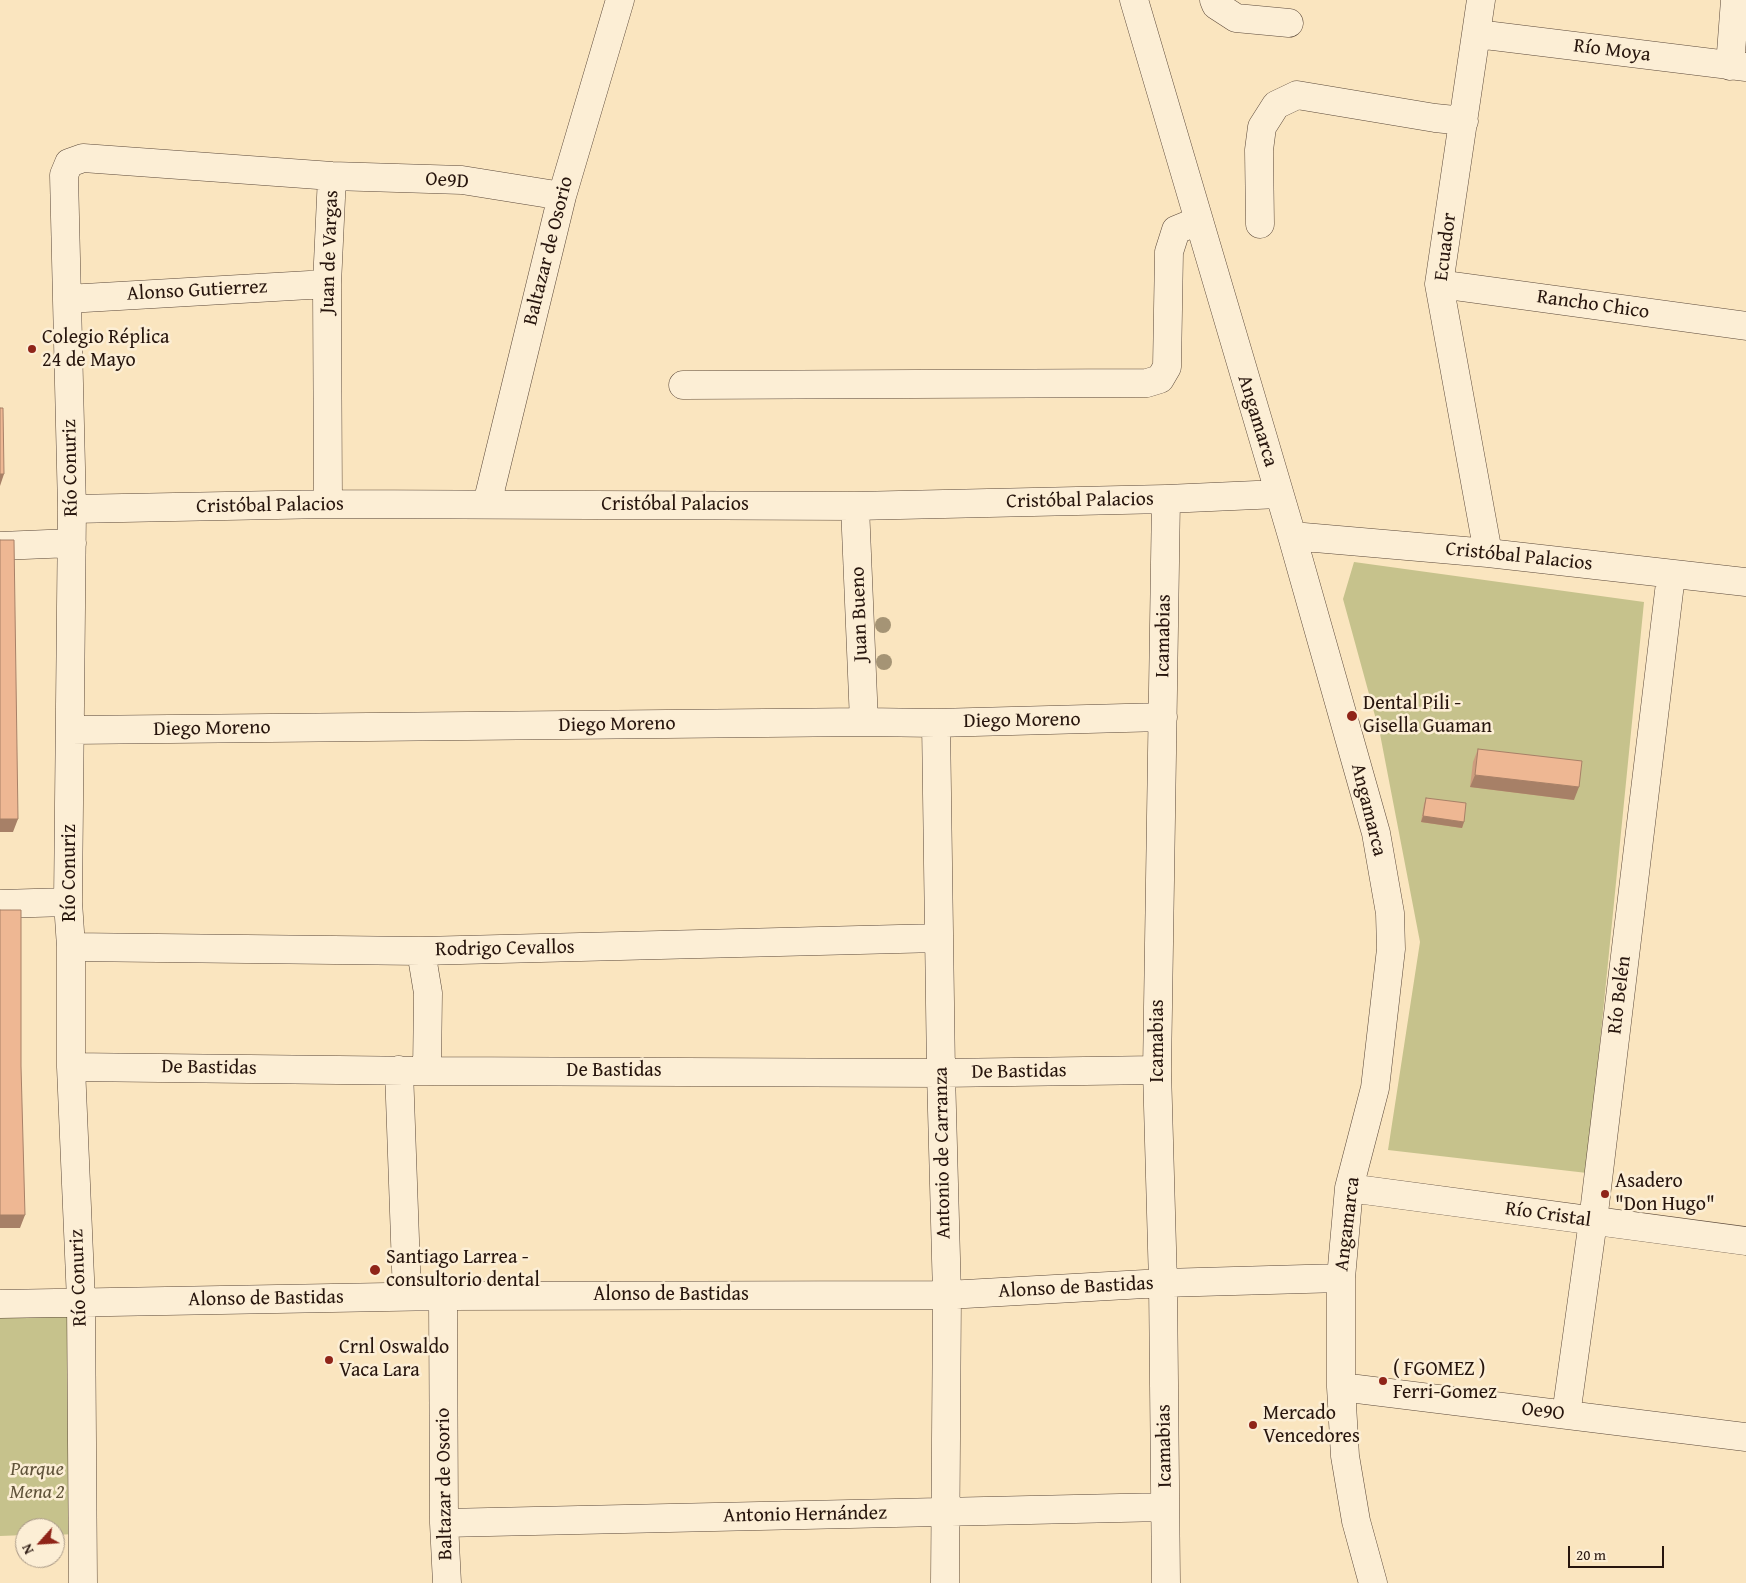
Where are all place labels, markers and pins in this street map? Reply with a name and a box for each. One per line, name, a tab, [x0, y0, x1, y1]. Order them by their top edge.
place label: Colegio Réplica 24 de Mayo	[42, 326, 169, 373]
marker: Colegio Réplica 24 de Mayo	[26, 343, 38, 355]
place label: Dental Pili - Gisella Guaman	[1363, 692, 1492, 739]
marker: Dental Pili - Gisella Guaman	[1345, 709, 1359, 723]
place label: Asadero "Don Hugo"	[1615, 1170, 1715, 1217]
marker: Asadero "Don Hugo"	[1599, 1188, 1611, 1200]
place label: Santiago Larrea - consultorio dental	[386, 1246, 540, 1293]
marker: Santiago Larrea - consultorio dental	[368, 1263, 382, 1277]
place label: Crnl Oswaldo Vaca Lara	[339, 1336, 449, 1383]
marker: Crnl Oswaldo Vaca Lara	[323, 1354, 335, 1366]
place label: ( FGOMEZ ) Ferri-Gomez	[1393, 1358, 1497, 1405]
marker: ( FGOMEZ ) Ferri-Gomez	[1377, 1375, 1389, 1387]
place label: Mercado Vencedores	[1263, 1402, 1360, 1449]
marker: Mercado Vencedores	[1247, 1419, 1259, 1431]

